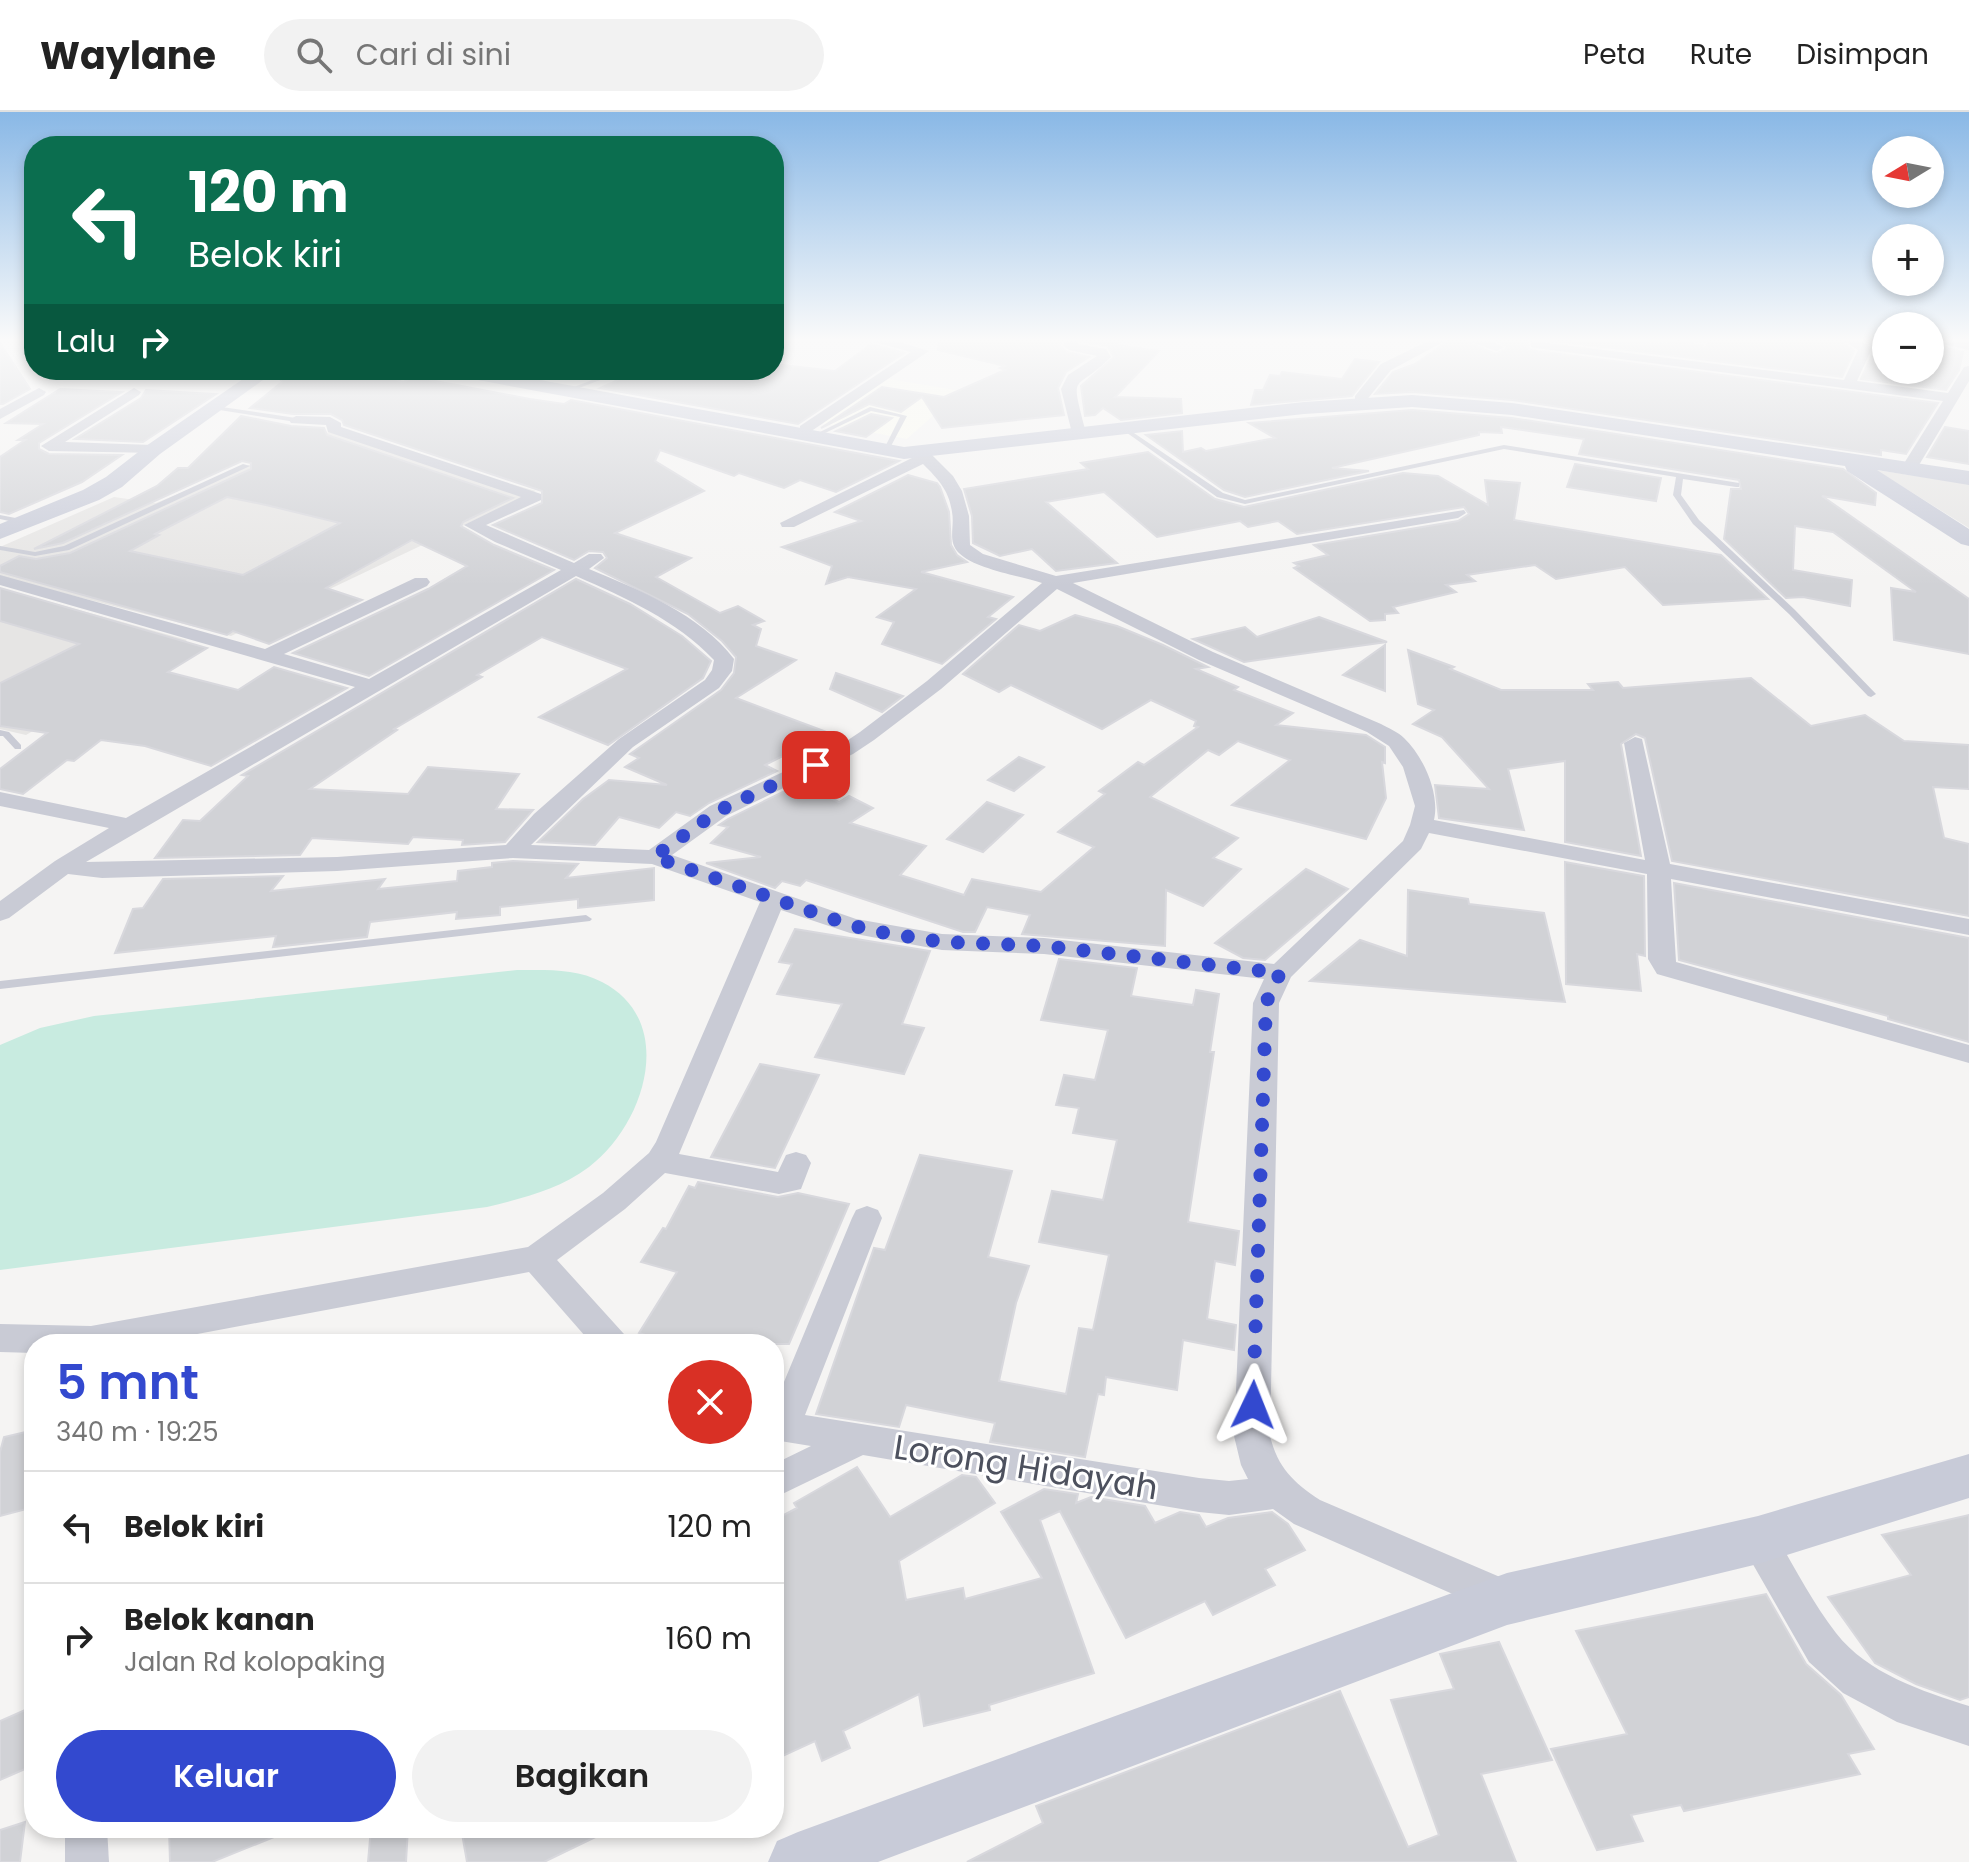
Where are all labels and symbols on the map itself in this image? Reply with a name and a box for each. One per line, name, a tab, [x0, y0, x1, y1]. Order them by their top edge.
north arrow	[1872, 136, 1944, 208]
pin	[782, 731, 850, 799]
position arrow	[1211, 1363, 1295, 1447]
street label: Lorong Hidayah	[891, 1422, 1161, 1512]

